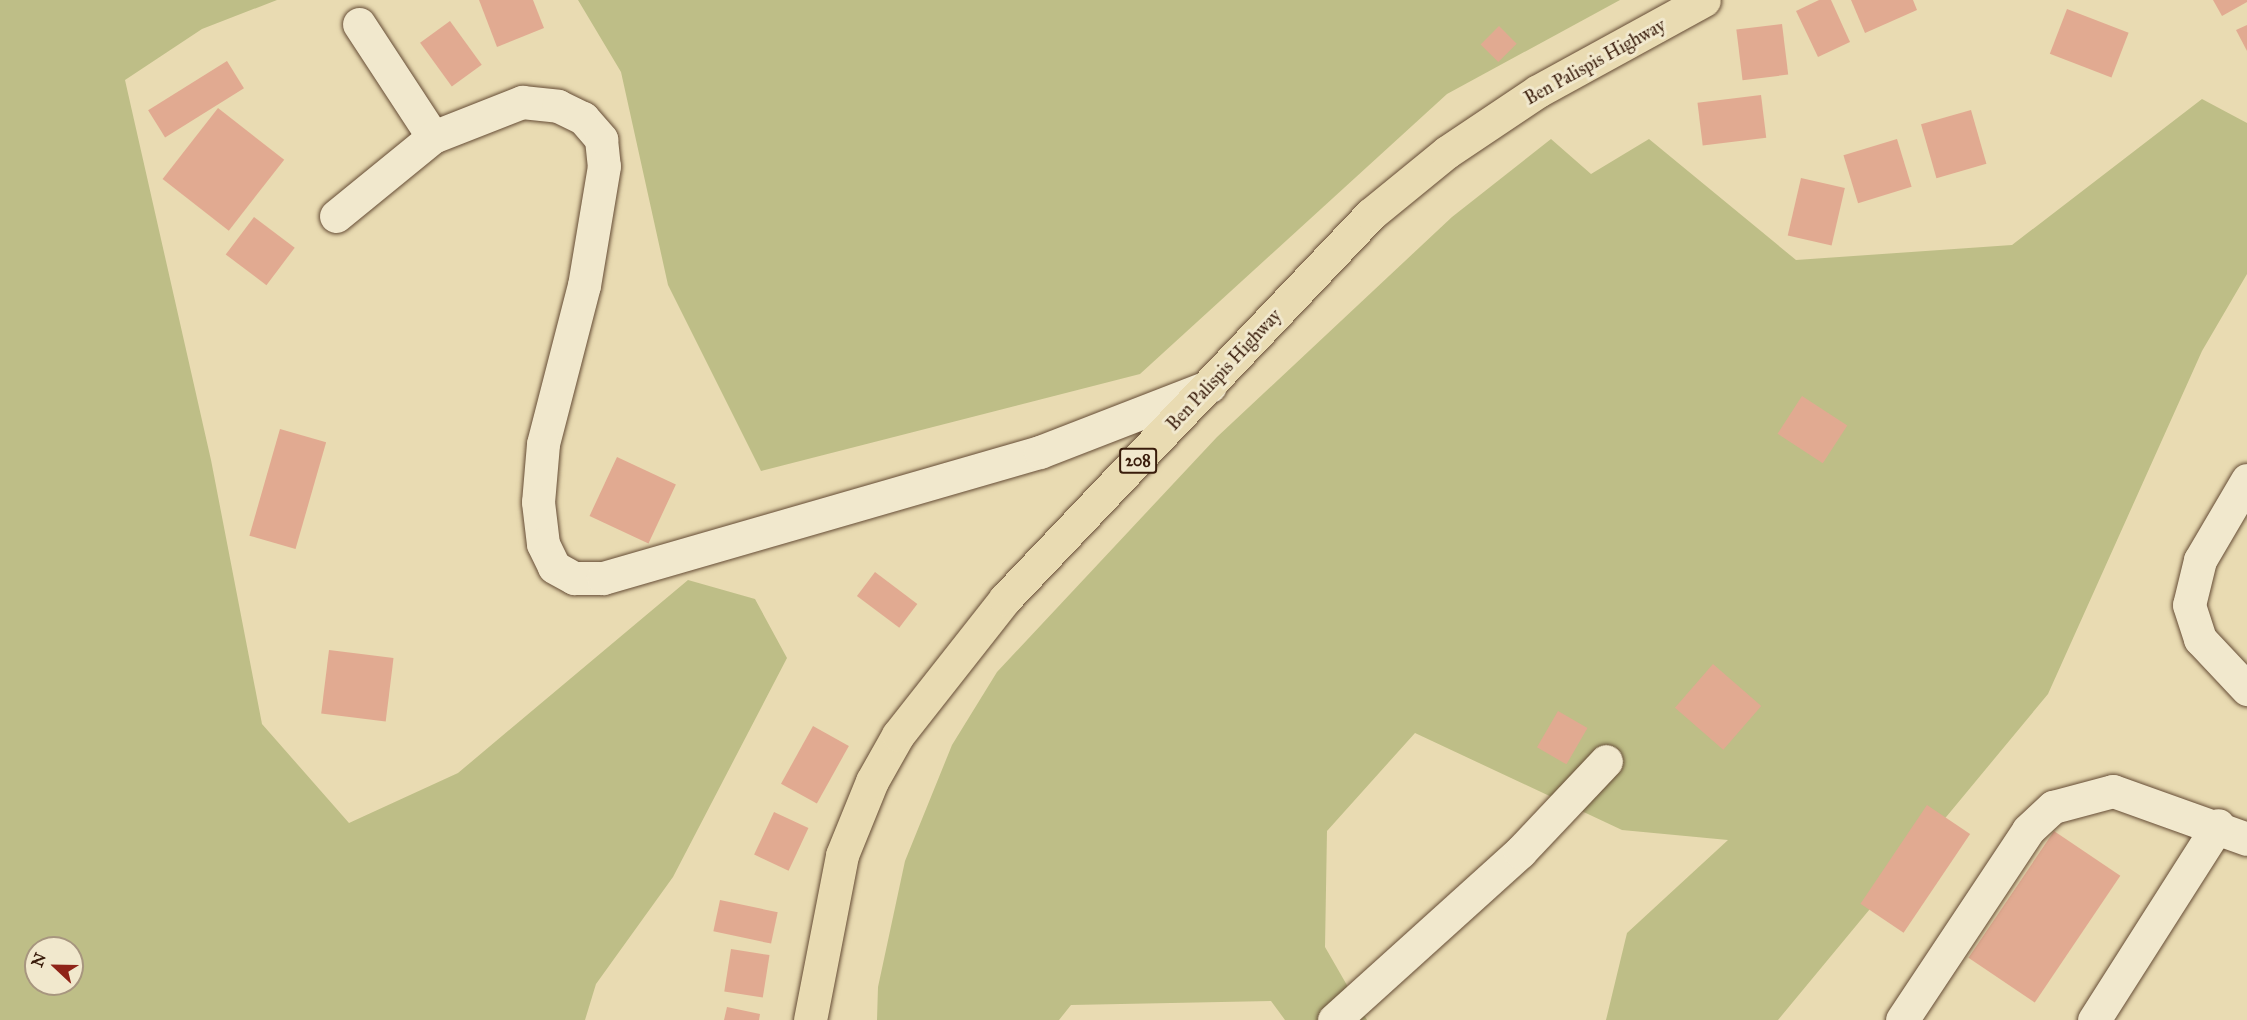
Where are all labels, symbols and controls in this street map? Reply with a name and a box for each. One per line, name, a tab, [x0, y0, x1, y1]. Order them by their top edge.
street label: Ben Palispis Highway	[1521, 14, 1669, 110]
street label: Ben Palispis Highway	[1162, 305, 1286, 435]
road number: 208	[1118, 448, 1158, 474]
north arrow	[24, 936, 84, 996]
text: N	[27, 950, 50, 970]

